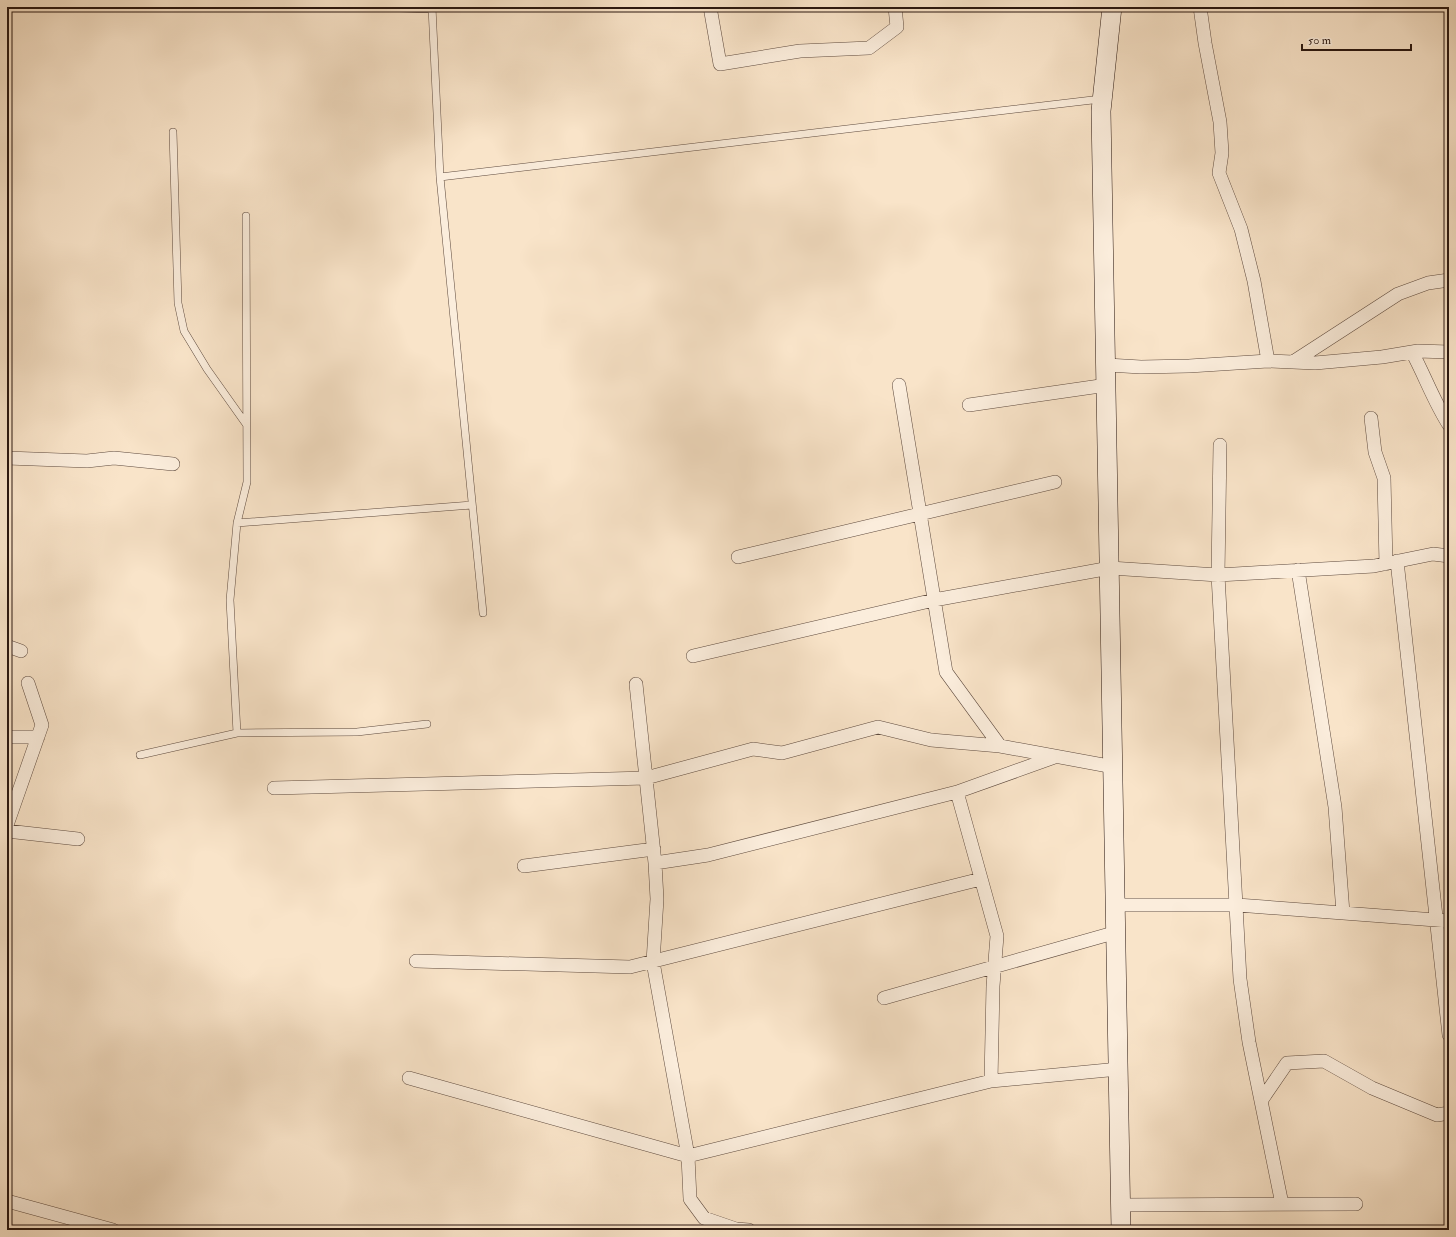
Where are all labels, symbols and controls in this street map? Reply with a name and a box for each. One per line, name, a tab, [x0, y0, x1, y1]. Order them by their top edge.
scale bar	[1302, 26, 1411, 52]
text: 50 m	[1308, 33, 1332, 48]

